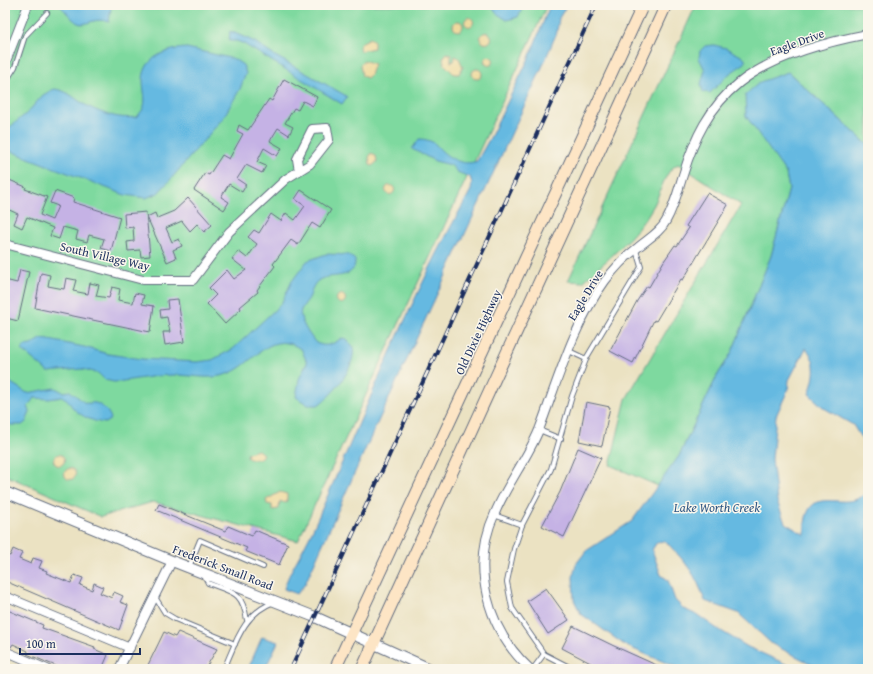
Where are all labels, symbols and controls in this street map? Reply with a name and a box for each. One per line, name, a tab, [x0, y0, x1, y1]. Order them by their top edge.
street label: Eagle Drive	[768, 24, 827, 60]
street label: South Village Way	[59, 237, 151, 275]
street label: Eagle Drive	[563, 266, 607, 323]
street label: Old Dixie Highway	[451, 287, 505, 377]
water label: Lake Worth Creek	[673, 498, 760, 517]
street label: Frederick Small Road	[170, 540, 276, 594]
scale bar	[20, 630, 140, 656]
text: 100 m	[26, 635, 56, 652]

